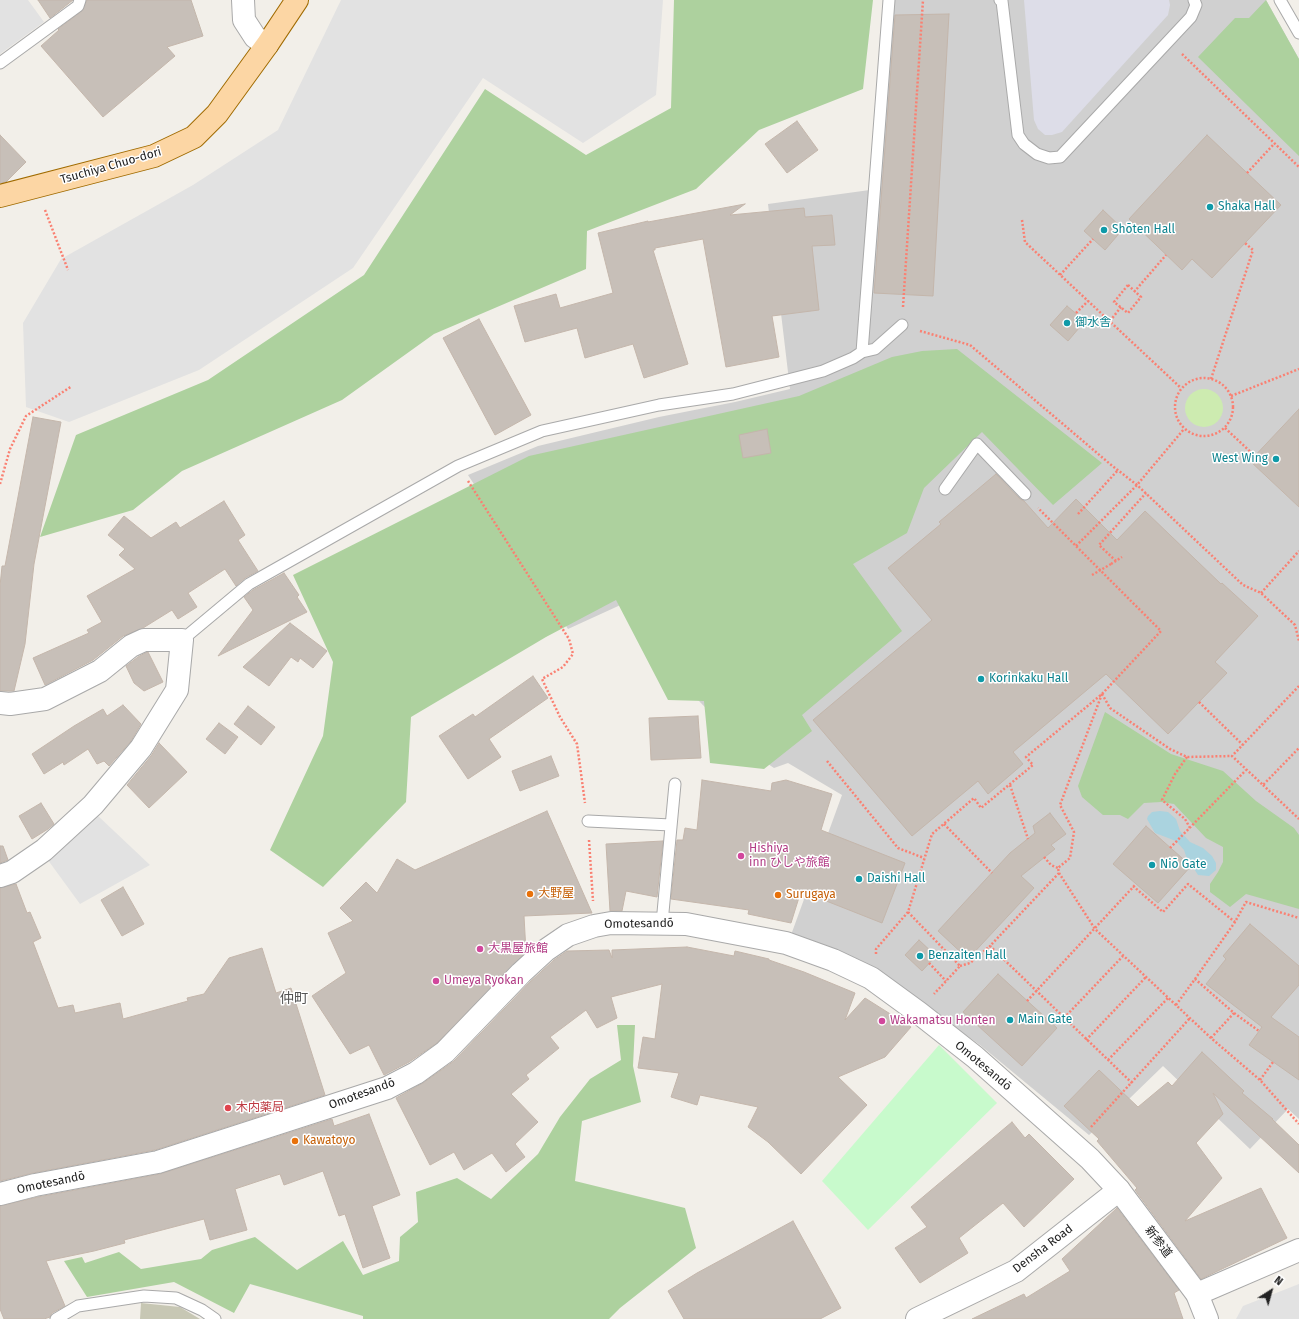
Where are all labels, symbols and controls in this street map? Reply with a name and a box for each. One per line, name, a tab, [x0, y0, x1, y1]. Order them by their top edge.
street label: Tsuchiya Chuo-dori	[59, 145, 163, 187]
place label: Shaka Hall	[1218, 200, 1275, 214]
marker: Shaka Hall	[1205, 202, 1215, 212]
place label: Shōten Hall	[1112, 223, 1175, 237]
marker: Shōten Hall	[1099, 225, 1109, 235]
place label: 御水舎	[1075, 316, 1111, 330]
marker: 御水舎	[1062, 318, 1072, 328]
place label: West Wing	[1212, 452, 1268, 466]
marker: West Wing	[1271, 454, 1281, 464]
place label: Korinkaku Hall	[989, 672, 1068, 686]
marker: Korinkaku Hall	[976, 674, 986, 684]
place label: Hishiya inn ひしや旅館	[749, 842, 830, 870]
marker: Hishiya inn ひしや旅館	[736, 851, 746, 861]
place label: Niō Gate	[1160, 858, 1207, 872]
marker: Niō Gate	[1147, 860, 1157, 870]
place label: Daishi Hall	[867, 872, 925, 886]
marker: Daishi Hall	[854, 874, 864, 884]
place label: 大野屋	[538, 887, 574, 901]
place label: Surugaya	[786, 888, 836, 902]
marker: 大野屋	[525, 889, 535, 899]
marker: Surugaya	[773, 890, 783, 900]
street label: Omotesandō	[604, 916, 674, 932]
place label: 大黒屋旅館	[488, 942, 548, 956]
marker: 大黒屋旅館	[475, 944, 485, 954]
place label: Benzaiten Hall	[928, 949, 1006, 963]
marker: Benzaiten Hall	[915, 951, 925, 961]
place label: Umeya Ryokan	[444, 974, 524, 988]
marker: Umeya Ryokan	[431, 976, 441, 986]
district label: 仲町	[280, 991, 308, 1007]
place label: Main Gate	[1018, 1013, 1072, 1027]
place label: Wakamatsu Honten	[890, 1014, 995, 1028]
marker: Main Gate	[1005, 1015, 1015, 1025]
marker: Wakamatsu Honten	[877, 1016, 887, 1026]
street label: Omotesandō	[952, 1038, 1014, 1094]
street label: Omotesandō	[327, 1075, 397, 1113]
place label: 木内薬局	[236, 1101, 284, 1115]
marker: 木内薬局	[223, 1103, 233, 1113]
place label: Kawatoyo	[303, 1134, 355, 1148]
marker: Kawatoyo	[290, 1136, 300, 1146]
street label: Omotesandō	[16, 1169, 86, 1197]
street label: Densha Road	[1010, 1222, 1076, 1276]
street label: 新参道	[1141, 1223, 1175, 1261]
north arrow	[1251, 1271, 1291, 1311]
text: N	[1272, 1274, 1285, 1288]

